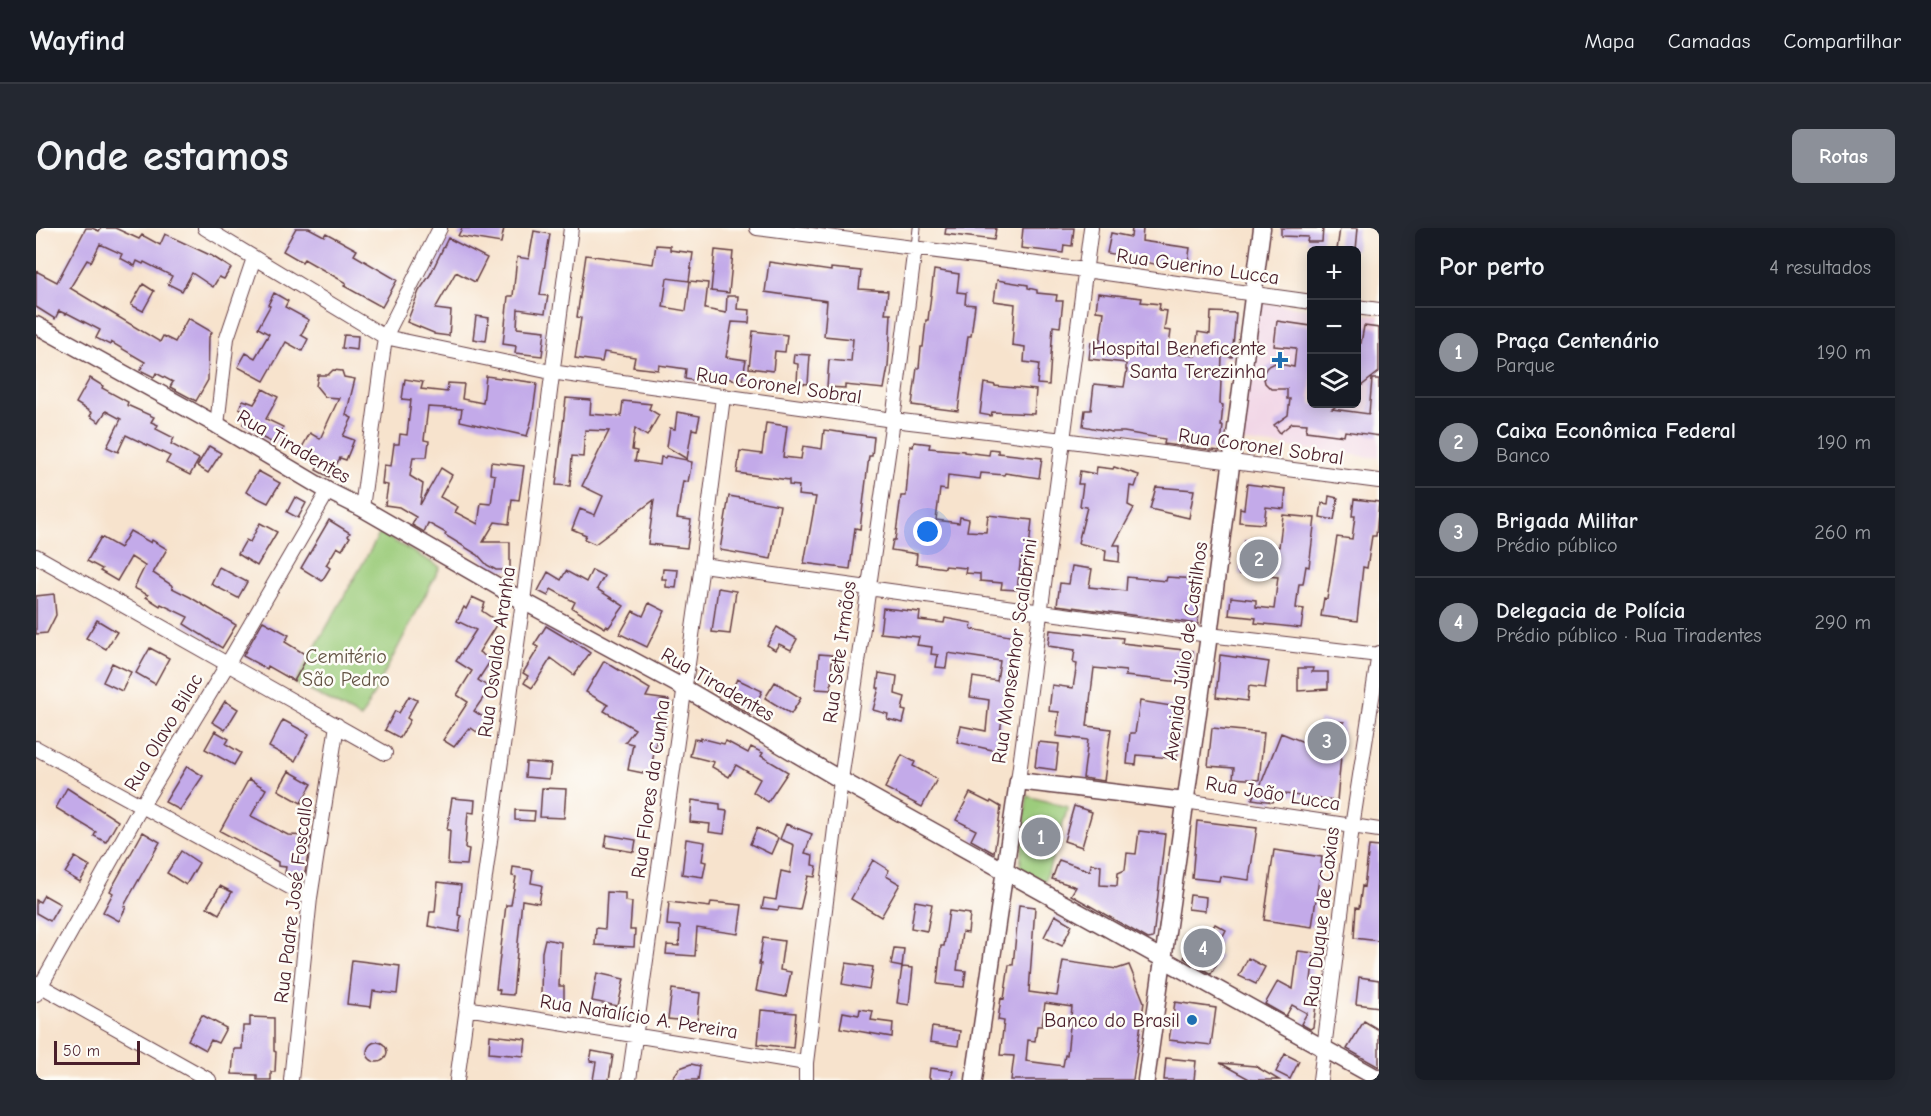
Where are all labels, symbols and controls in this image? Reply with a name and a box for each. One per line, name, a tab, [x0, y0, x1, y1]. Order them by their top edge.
text: Wayfind	[30, 25, 125, 57]
text: Mapa	[1584, 29, 1635, 53]
text: Camadas	[1668, 29, 1751, 53]
text: Compartilhar	[1784, 29, 1901, 53]
button: Rotas	[1792, 129, 1895, 183]
text: Onde estamos	[36, 132, 289, 181]
street label: Rua Guerino Lucca	[1115, 244, 1281, 289]
map controls	[1307, 246, 1361, 408]
button: +	[1307, 246, 1361, 300]
text: Por perto	[1439, 252, 1545, 282]
text: 4 resultados	[1769, 256, 1871, 279]
button: −	[1307, 300, 1361, 354]
text: Praça Centenário	[1496, 328, 1659, 354]
place label: Hospital Beneficente Santa Terezinha	[1092, 337, 1266, 383]
text: 1	[1455, 341, 1462, 364]
text: 190 m	[1817, 341, 1871, 364]
marker: Hospital Beneficente Santa Terezinha	[1271, 351, 1289, 369]
button: layers	[1307, 354, 1361, 408]
text: Parque	[1496, 354, 1555, 377]
street label: Rua Coronel Sobral	[695, 362, 863, 408]
street label: Rua Tiradentes	[233, 405, 355, 488]
text: Caixa Econômica Federal	[1496, 418, 1736, 444]
street label: Rua Coronel Sobral	[1177, 423, 1345, 469]
text: 2	[1454, 431, 1463, 454]
text: 190 m	[1817, 431, 1871, 454]
text: Banco	[1496, 444, 1550, 467]
text: Brigada Militar	[1496, 508, 1638, 534]
your location	[913, 517, 942, 546]
text: 3	[1454, 521, 1463, 544]
text: 260 m	[1814, 521, 1871, 544]
text: Prédio público	[1496, 534, 1618, 557]
pin: 2	[1240, 536, 1278, 582]
street label: Rua Monsenhor Scalabrini	[987, 537, 1042, 765]
street label: Avenida Júlio de Castilhos	[1159, 540, 1212, 762]
street label: Rua Osvaldo Aranha	[473, 565, 520, 739]
street label: Rua Sete Irmãos	[818, 579, 861, 725]
text: Delegacia de Polícia	[1496, 598, 1686, 624]
text: 4	[1454, 611, 1463, 634]
text: 290 m	[1815, 611, 1871, 634]
text: Prédio público · Rua Tiradentes	[1496, 624, 1762, 647]
street label: Rua Tiradentes	[657, 643, 779, 726]
park label: Cemitério São Pedro	[302, 645, 390, 691]
street label: Rua Olavo Bilac	[119, 669, 208, 795]
street label: Rua Flores da Cunha	[627, 698, 674, 880]
pin: 3	[1308, 718, 1346, 764]
street label: Rua João Lucca	[1204, 771, 1342, 815]
street label: Rua Padre José Foscallo	[269, 796, 318, 1005]
pin: 1	[1022, 814, 1060, 860]
street label: Rua Duque de Caxias	[1299, 825, 1344, 1009]
pin: 4	[1184, 926, 1222, 970]
street label: Rua Natalício A. Pereira	[538, 989, 740, 1044]
place label: Banco do Brasil	[1044, 1009, 1180, 1032]
marker: Banco do Brasil	[1185, 1013, 1199, 1027]
scale bar	[54, 1038, 140, 1066]
text: 50 m	[63, 1042, 100, 1060]

